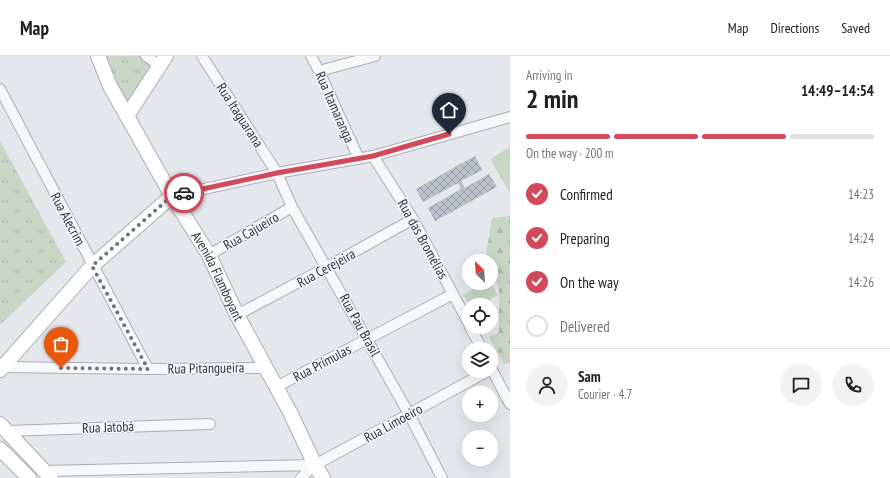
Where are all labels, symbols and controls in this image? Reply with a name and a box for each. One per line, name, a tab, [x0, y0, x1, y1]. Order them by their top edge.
text: Map	[20, 16, 49, 40]
text: Map	[728, 19, 748, 37]
text: Directions	[770, 19, 819, 37]
text: Saved	[841, 19, 870, 37]
text: Arriving in	[526, 67, 573, 84]
street label: Rua Itamaranga	[311, 69, 359, 145]
street label: Rua Itaguarana	[213, 79, 267, 151]
text: 14:49–14:54	[801, 81, 874, 100]
text: 2 min	[526, 82, 579, 115]
pin	[432, 93, 466, 134]
icon: home	[438, 99, 460, 121]
text: On the way · 200 m	[526, 145, 613, 162]
courier	[164, 173, 204, 213]
icon: car	[173, 182, 195, 204]
icon: check	[526, 183, 548, 205]
text: Confirmed	[560, 185, 613, 204]
text: 14:23	[848, 186, 874, 203]
street label: Rua Alecrim	[47, 189, 89, 249]
street label: Rua das Bromélias	[394, 196, 453, 282]
street label: Rua Cajueiro	[220, 208, 282, 254]
icon: check	[526, 227, 548, 249]
street label: Avenida Flamboyant	[187, 228, 248, 324]
text: Preparing	[560, 229, 610, 248]
text: 14:24	[848, 230, 874, 247]
street label: Rua Cerejeira	[294, 245, 358, 291]
north arrow	[462, 254, 498, 290]
map controls	[462, 254, 498, 466]
icon: check	[526, 271, 548, 293]
text: On the way	[560, 273, 619, 292]
text: 14:26	[848, 274, 874, 291]
street label: Rua Pau Brasil	[335, 290, 385, 360]
button: locate	[462, 298, 498, 334]
text: Delivered	[560, 317, 610, 336]
pin	[44, 327, 78, 368]
icon: bag	[50, 333, 72, 355]
street label: Rua Prímulas	[290, 340, 354, 386]
button: layers	[462, 342, 498, 378]
street label: Rua Pitangueira	[167, 358, 245, 378]
button: person	[526, 364, 568, 406]
button: chat	[780, 364, 822, 406]
button: phone	[832, 364, 874, 406]
text: Sam	[578, 367, 601, 386]
button: +	[462, 386, 498, 422]
text: Courier · 4.7	[578, 386, 632, 403]
street label: Rua Limoeiro	[361, 400, 425, 446]
street label: Rua Jatobá	[82, 417, 134, 437]
button: −	[462, 430, 498, 466]

